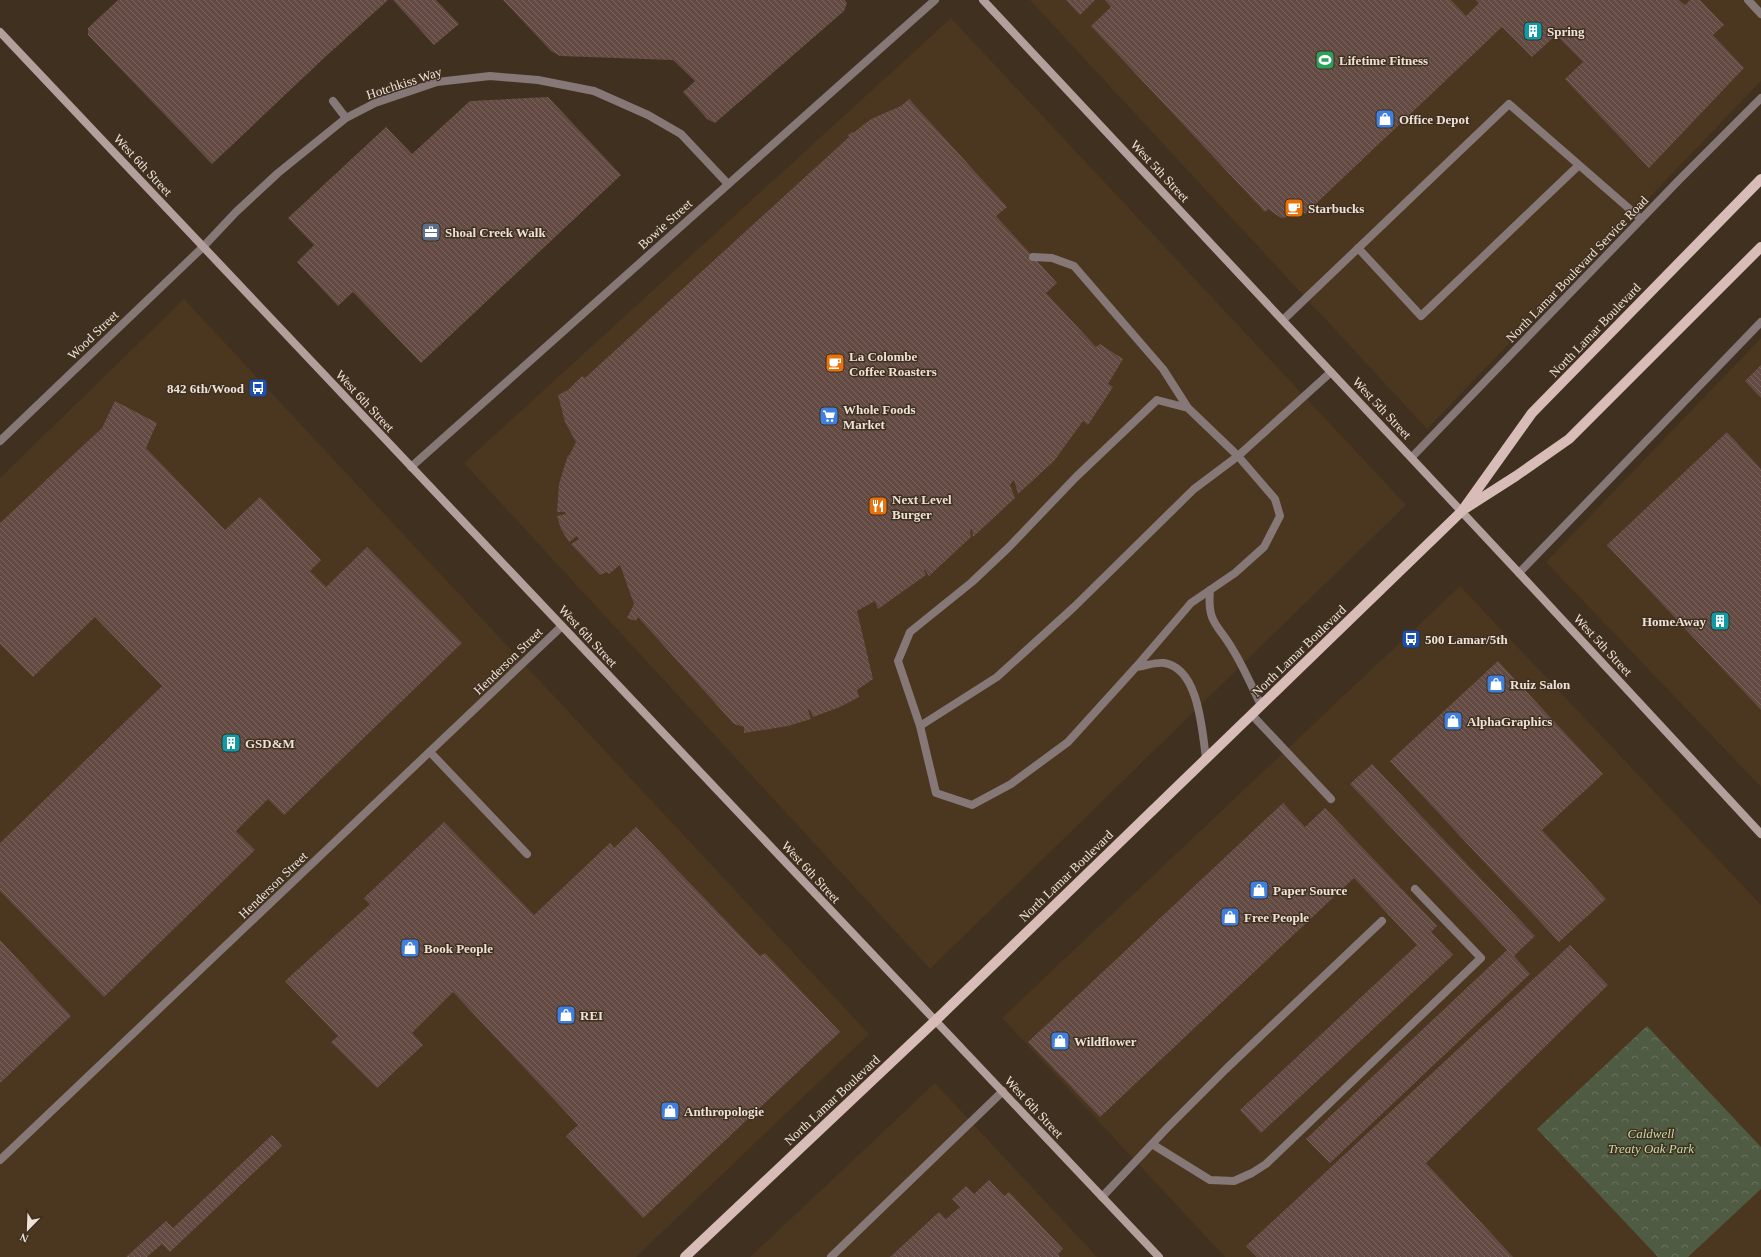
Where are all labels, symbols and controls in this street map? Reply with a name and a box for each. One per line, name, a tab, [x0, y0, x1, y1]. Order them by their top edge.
building icon: Spring	[1522, 20, 1544, 42]
place label: Spring	[1547, 24, 1585, 39]
sports icon: Lifetime Fitness	[1314, 49, 1336, 71]
place label: Lifetime Fitness	[1339, 53, 1428, 68]
street label: Hotchkiss Way	[364, 64, 444, 102]
shop icon: Office Depot	[1374, 108, 1396, 130]
place label: Office Depot	[1399, 112, 1470, 127]
street label: West 6th Street	[111, 131, 176, 199]
street label: West 5th Street	[1128, 137, 1193, 205]
street label: North Lamar Boulevard Service Road	[1503, 192, 1651, 346]
street label: Bowie Street	[635, 196, 695, 252]
cafe icon: Starbucks	[1283, 197, 1305, 219]
place label: Starbucks	[1308, 201, 1364, 216]
office icon: Shoal Creek Walk	[420, 221, 442, 243]
place label: Shoal Creek Walk	[445, 225, 546, 240]
street label: North Lamar Boulevard	[1546, 280, 1644, 380]
street label: Wood Street	[65, 307, 122, 363]
place label: La Colombe Coffee Roasters	[849, 349, 937, 379]
cafe icon: La Colombe Coffee Roasters	[824, 352, 846, 374]
street label: West 6th Street	[333, 367, 398, 435]
street label: West 5th Street	[1350, 374, 1415, 442]
bus stop icon: 842 6th/Wood	[247, 377, 269, 399]
place label: 842 6th/Wood	[167, 381, 245, 396]
place label: Whole Foods Market	[843, 402, 916, 432]
supermarket icon: Whole Foods Market	[818, 405, 840, 427]
place label: Next Level Burger	[892, 492, 952, 522]
restaurant icon: Next Level Burger	[867, 495, 889, 517]
street label: West 6th Street	[556, 602, 621, 670]
street label: North Lamar Boulevard	[1249, 602, 1349, 700]
building icon: HomeAway	[1709, 610, 1731, 632]
street label: West 5th Street	[1571, 611, 1636, 679]
place label: HomeAway	[1642, 614, 1706, 629]
street label: Henderson Street	[470, 624, 546, 698]
bus stop icon: 500 Lamar/5th	[1400, 628, 1422, 650]
place label: 500 Lamar/5th	[1425, 632, 1508, 647]
shop icon: Ruiz Salon	[1485, 673, 1507, 695]
place label: Ruiz Salon	[1510, 677, 1571, 692]
shop icon: AlphaGraphics	[1442, 710, 1464, 732]
place label: AlphaGraphics	[1467, 714, 1552, 729]
building icon: GSD&M	[220, 732, 242, 754]
place label: GSD&M	[245, 736, 295, 751]
street label: North Lamar Boulevard	[1016, 827, 1116, 925]
street label: West 6th Street	[779, 838, 844, 906]
street label: Henderson Street	[235, 848, 311, 922]
shop icon: Paper Source	[1248, 879, 1270, 901]
place label: Paper Source	[1273, 883, 1347, 898]
shop icon: Free People	[1219, 906, 1241, 928]
place label: Free People	[1244, 910, 1309, 925]
shop icon: Book People	[399, 937, 421, 959]
place label: Book People	[424, 941, 493, 956]
shop icon: REI	[555, 1004, 577, 1026]
place label: REI	[580, 1008, 603, 1023]
shop icon: Wildflower	[1049, 1030, 1071, 1052]
place label: Wildflower	[1074, 1034, 1137, 1049]
street label: North Lamar Boulevard	[781, 1052, 883, 1148]
street label: West 6th Street	[1002, 1073, 1067, 1141]
shop icon: Anthropologie	[659, 1100, 681, 1122]
place label: Anthropologie	[684, 1104, 764, 1119]
park label: Caldwell Treaty Oak Park	[1608, 1126, 1694, 1156]
north arrow	[8, 1209, 48, 1249]
text: N	[18, 1231, 30, 1245]

